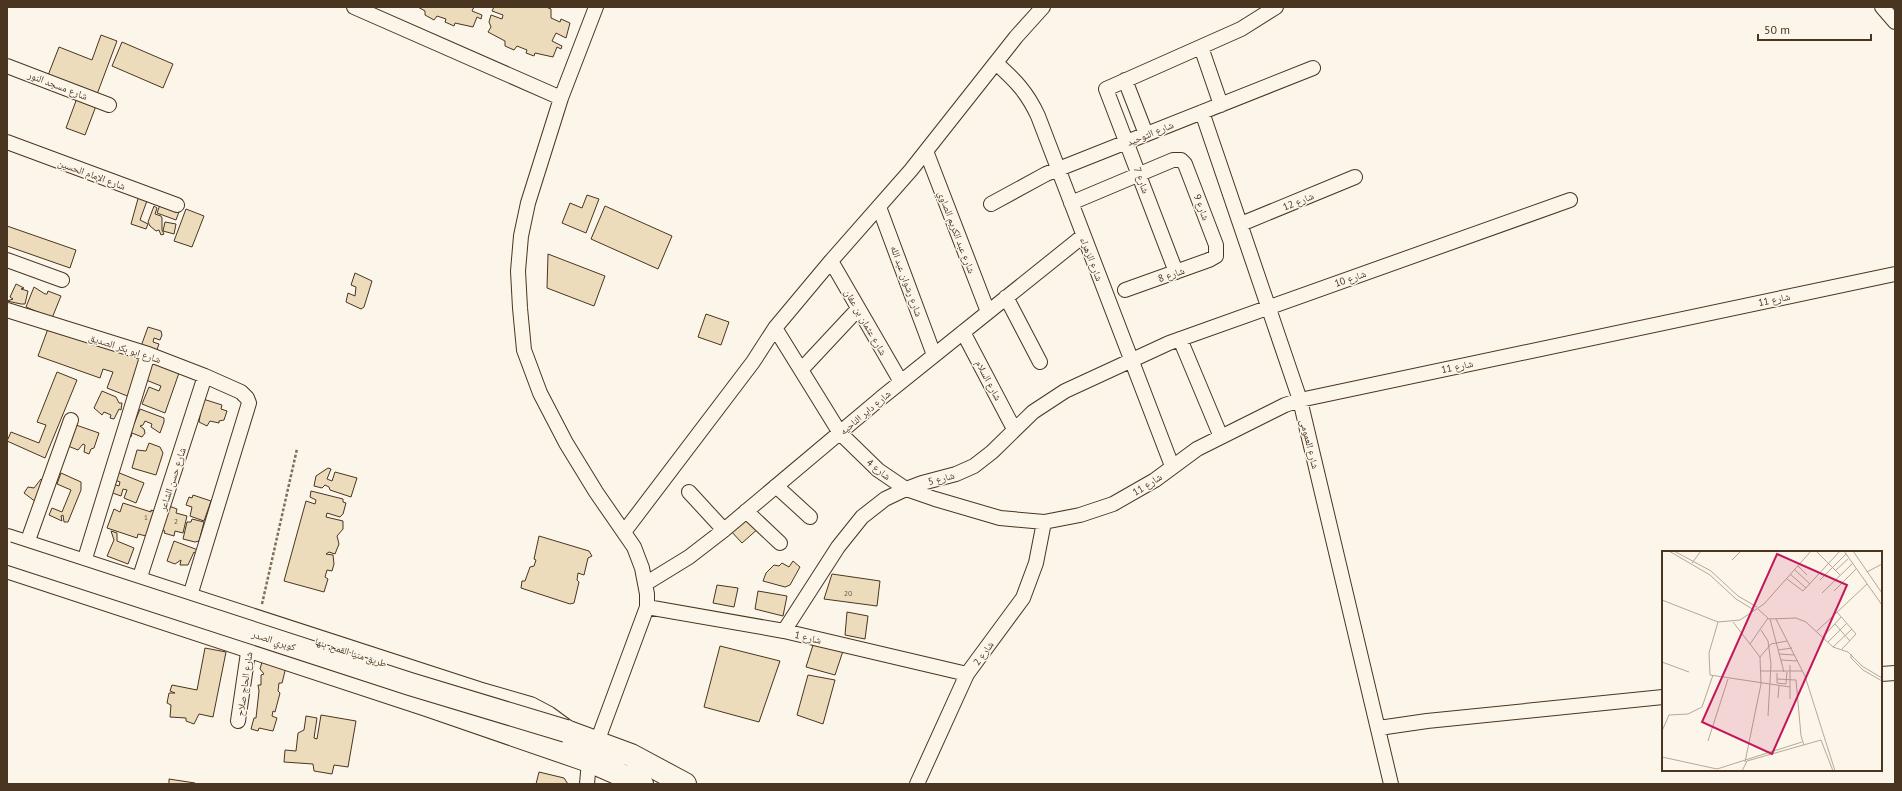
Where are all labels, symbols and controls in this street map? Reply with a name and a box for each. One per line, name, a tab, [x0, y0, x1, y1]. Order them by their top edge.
scale bar	[1758, 16, 1871, 42]
text: 50 m	[1764, 22, 1790, 37]
street label: شارع مسجد النور	[25, 68, 90, 103]
street label: شارع التوحيد	[1125, 118, 1176, 149]
street label: شارع الإمام الحسين	[56, 156, 128, 194]
street label: شارع 7	[1131, 165, 1152, 196]
street label: شارع عبد الكريم الصاوي	[933, 189, 978, 276]
street label: شارع 12	[1281, 189, 1316, 214]
street label: شارع 9	[1191, 192, 1213, 223]
street label: شارع الزهراء	[1077, 235, 1106, 283]
street label: شارع رشوان عبد الله	[888, 244, 926, 319]
street label: شارع 8	[1156, 264, 1186, 285]
street label: شارع 10	[1333, 267, 1368, 290]
street label: شارع عثمان بن عفان	[841, 287, 890, 358]
street label: شارع 11	[1757, 290, 1792, 309]
street label: شارع ابو بكر الصديق	[87, 331, 163, 366]
street label: شارع 11	[1440, 357, 1475, 376]
street label: شارع السلام	[972, 358, 1005, 403]
street label: شارع داير الناحيه	[837, 387, 894, 438]
street label: شارع العمومى	[1297, 418, 1322, 471]
street label: شارع حسن الشاعر	[156, 445, 189, 513]
street label: شارع 4	[864, 456, 894, 483]
street label: شارع 5	[926, 469, 956, 488]
street label: شارع 11	[1130, 470, 1165, 499]
house number: 1	[144, 512, 148, 522]
house number: 2	[174, 516, 178, 526]
inset map	[1662, 551, 1882, 771]
house number: 20	[844, 588, 853, 598]
street label: كوبري الصدر	[249, 627, 297, 655]
street label: شارع 1	[793, 628, 823, 647]
street label: طريق منيا القمح, بنها	[313, 635, 389, 670]
street label: شارع 2	[970, 638, 997, 668]
street label: شارع الحاج صلاح	[234, 651, 255, 717]

